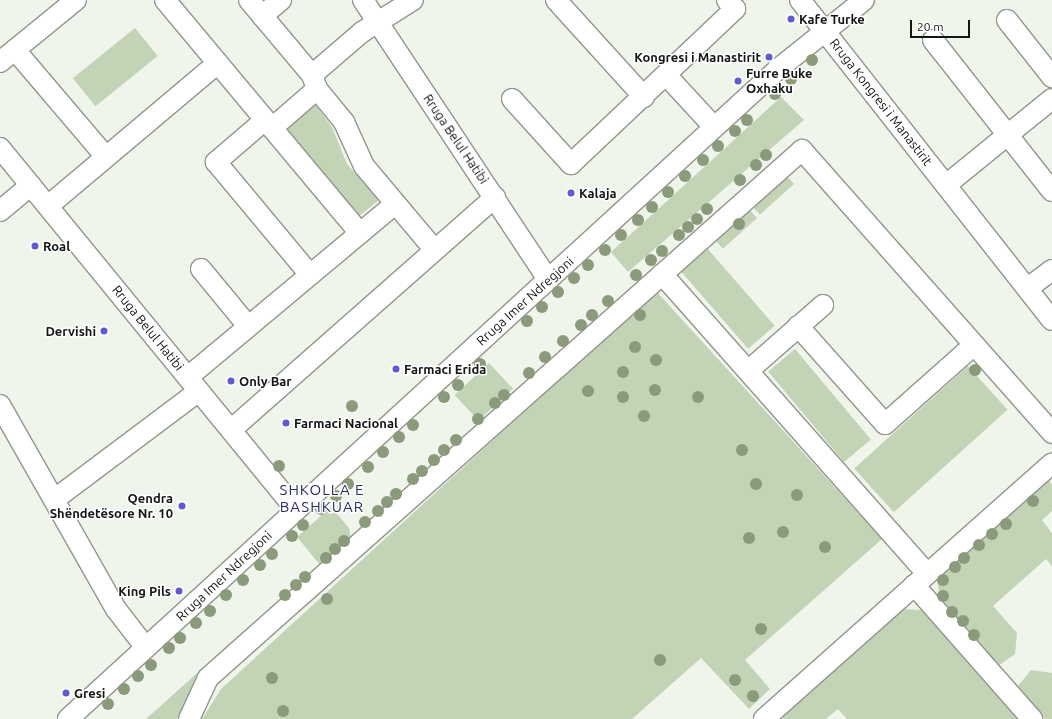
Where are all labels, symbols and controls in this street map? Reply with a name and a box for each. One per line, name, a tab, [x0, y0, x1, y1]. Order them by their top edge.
place label: Kafe Turke	[799, 11, 865, 27]
scale bar	[912, 12, 972, 38]
marker: Kafe Turke	[786, 14, 796, 24]
text: 20 m	[917, 20, 944, 33]
street label: Rruga Kongresi i Manastirit	[827, 35, 935, 169]
place label: Kongresi i Manastirit	[634, 49, 761, 65]
marker: Kongresi i Manastirit	[764, 52, 774, 62]
place label: Furre Buke Oxhaku	[746, 66, 812, 97]
marker: Furre Buke Oxhaku	[733, 76, 743, 86]
street label: Rruga Belul Hatibi	[420, 91, 492, 187]
place label: Kalaja	[579, 185, 617, 201]
marker: Kalaja	[566, 188, 576, 198]
place label: Roal	[43, 238, 70, 254]
marker: Roal	[30, 241, 40, 251]
street label: Rruga Imer Ndregjoni	[473, 253, 577, 349]
street label: Rruga Belul Hatibi	[109, 282, 187, 374]
place label: Dervishi	[45, 323, 96, 339]
marker: Dervishi	[99, 326, 109, 336]
place label: Farmaci Erida	[404, 361, 486, 377]
marker: Farmaci Erida	[391, 364, 401, 374]
place label: Only Bar	[239, 373, 292, 389]
marker: Only Bar	[226, 376, 236, 386]
place label: Farmaci Nacional	[294, 415, 398, 431]
marker: Farmaci Nacional	[281, 418, 291, 428]
district label: SHKOLLA E BASHKUAR	[280, 480, 364, 515]
place label: Qendra Shëndetësore Nr. 10	[50, 491, 173, 522]
marker: Qendra Shëndetësore Nr. 10	[176, 500, 188, 512]
street label: Rruga Imer Ndregjoni	[173, 528, 275, 624]
place label: King Pils	[118, 583, 171, 599]
marker: King Pils	[174, 586, 184, 596]
place label: Gresi	[74, 685, 105, 701]
marker: Gresi	[61, 688, 71, 698]

